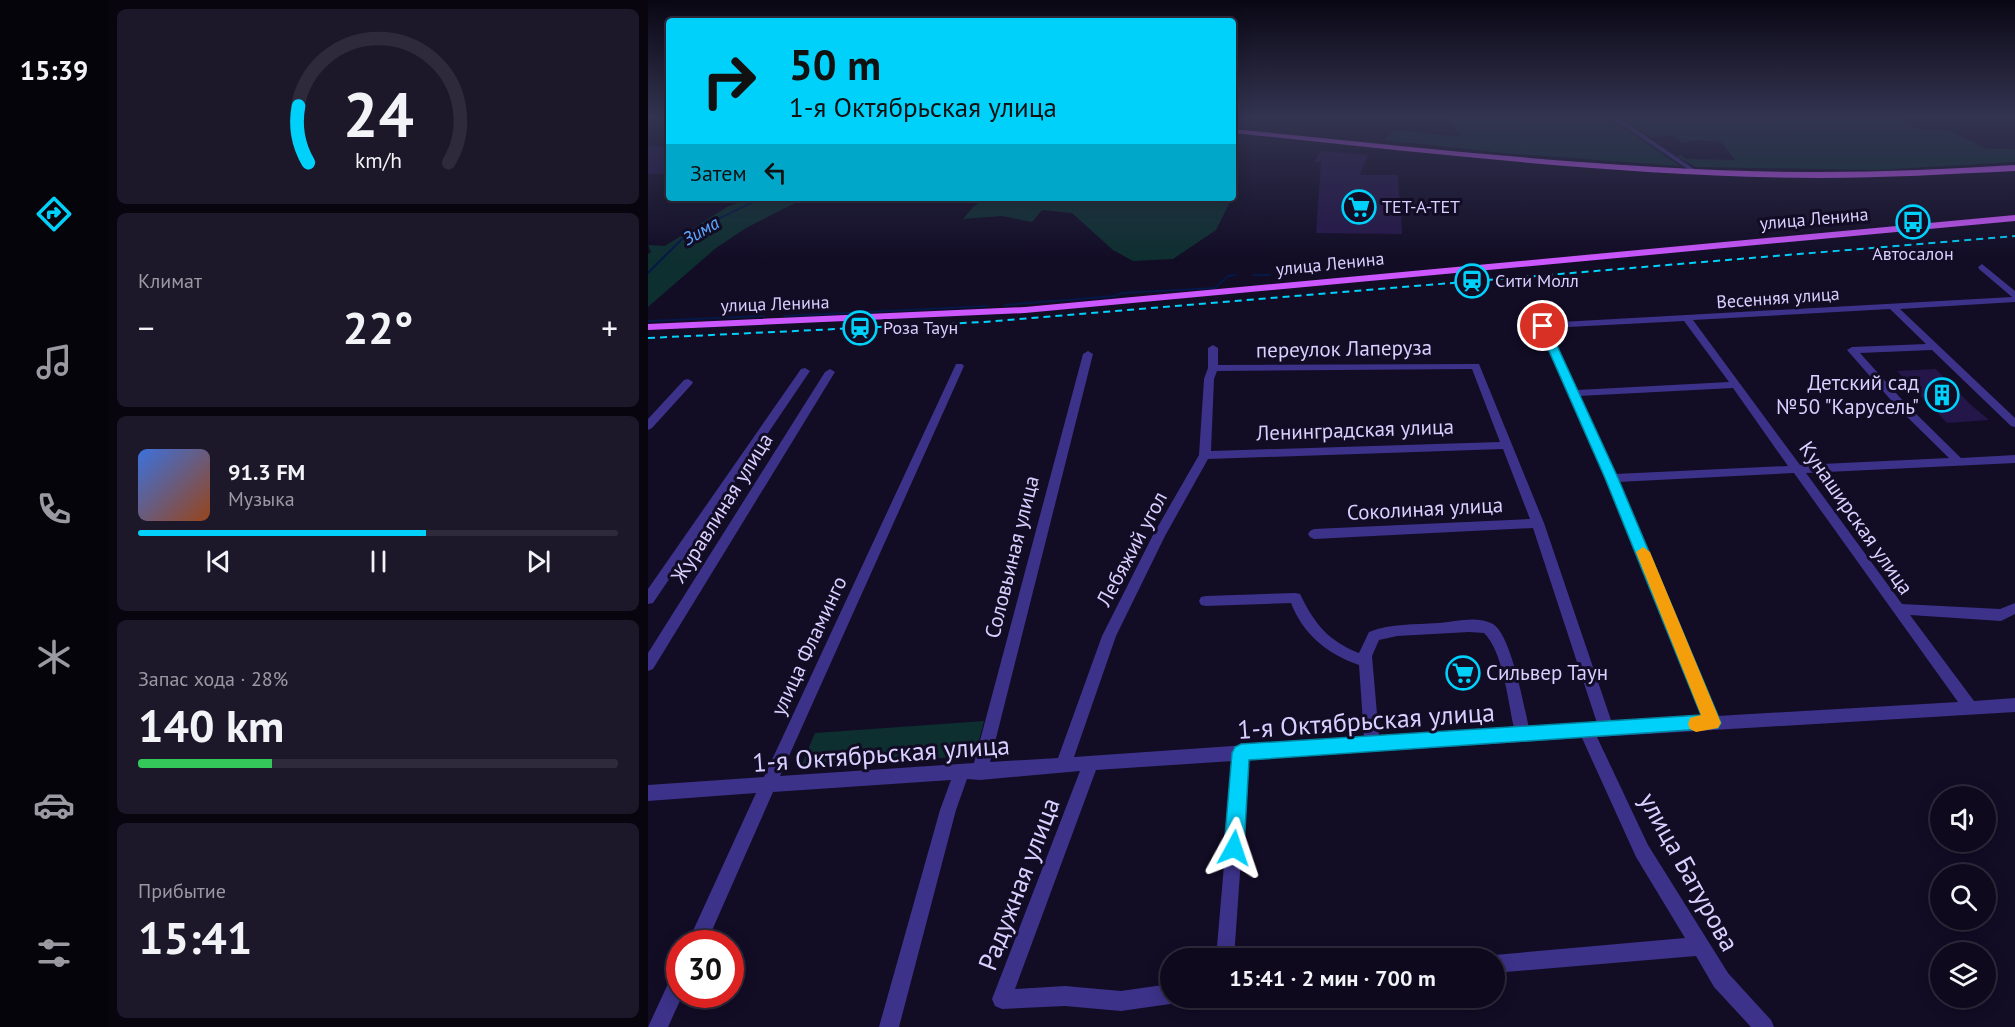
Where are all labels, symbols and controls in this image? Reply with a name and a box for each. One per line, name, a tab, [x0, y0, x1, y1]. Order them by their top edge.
text: 50 m	[789, 37, 881, 92]
icon: right	[690, 42, 768, 120]
text: 15:39	[20, 53, 88, 87]
text: 24	[343, 73, 413, 154]
text: 1-я Октябрьская улица	[789, 90, 1057, 124]
text: km/h	[354, 147, 401, 175]
icon: left	[759, 156, 792, 189]
text: Затем	[690, 159, 747, 187]
supermarket icon: ТЕТ-А-ТЕТ	[1341, 189, 1377, 225]
icon: directions	[33, 193, 75, 235]
place label: ТЕТ-А-ТЕТ	[1382, 195, 1460, 218]
street label: улица Ленина	[1759, 202, 1869, 235]
bus stop icon: Автосалон	[1895, 204, 1931, 240]
water label: Зима	[678, 211, 723, 250]
place label: Автосалон	[1872, 242, 1954, 265]
street label: улица Ленина	[1275, 246, 1385, 281]
station icon: Сити Молл	[1454, 263, 1490, 299]
text: Климат	[138, 268, 202, 294]
place label: Сити Молл	[1495, 269, 1579, 292]
street label: Весенняя улица	[1716, 282, 1840, 313]
street label: улица Ленина	[720, 290, 830, 317]
text: 22°	[343, 298, 413, 356]
pin	[1517, 300, 1568, 351]
text: −	[138, 306, 155, 349]
text: +	[601, 306, 618, 349]
icon: arrive	[1526, 309, 1559, 342]
station icon: Роза Таун	[842, 310, 878, 346]
place label: Роза Таун	[883, 316, 958, 339]
street label: переулок Лаперуза	[1256, 333, 1432, 364]
icon: music	[33, 341, 75, 383]
place label: Детский сад №50 "Карусель"	[1776, 369, 1919, 420]
building icon: Детский сад №50 "Карусель"	[1924, 377, 1960, 413]
street label: Ленинградская улица	[1255, 413, 1454, 446]
street label: Журавлиная улица	[664, 428, 779, 589]
street label: Кунаширская улица	[1793, 436, 1920, 600]
text: 91.3 FM	[228, 458, 305, 486]
street label: Соловьиная улица	[978, 473, 1045, 641]
text: Музыка	[228, 486, 295, 512]
street label: Лебяжий угол	[1090, 487, 1173, 612]
icon: phone	[33, 488, 75, 530]
street label: Соколиная улица	[1346, 491, 1504, 526]
icon: previous	[202, 545, 235, 578]
icon: pause	[362, 545, 395, 578]
icon: next	[522, 545, 555, 578]
street label: улица Фламинго	[764, 572, 853, 720]
icon: climate	[33, 636, 75, 678]
supermarket icon: Сильвер Таун	[1445, 655, 1481, 691]
place label: Сильвер Таун	[1486, 659, 1608, 686]
text: Запас хода · 28%	[138, 666, 288, 692]
street label: 1-я Октябрьская улица	[1236, 695, 1496, 746]
text: 140 km	[138, 696, 284, 754]
street label: 1-я Октябрьская улица	[751, 728, 1011, 779]
icon: car	[33, 784, 75, 826]
map controls	[1930, 786, 1996, 1008]
button: sound	[1930, 786, 1996, 852]
street label: улица Батурова	[1632, 787, 1747, 957]
street label: Радужная улица	[970, 793, 1067, 975]
position arrow	[1202, 816, 1266, 880]
button: search	[1930, 864, 1996, 930]
text: Прибытие	[138, 878, 226, 904]
text: 15:41	[138, 908, 252, 966]
speed limit sign: 30	[666, 930, 744, 1008]
icon: filters	[33, 932, 75, 974]
button: layers	[1930, 942, 1996, 1008]
text: 15:41 · 2 мин · 700 m	[1229, 964, 1436, 992]

